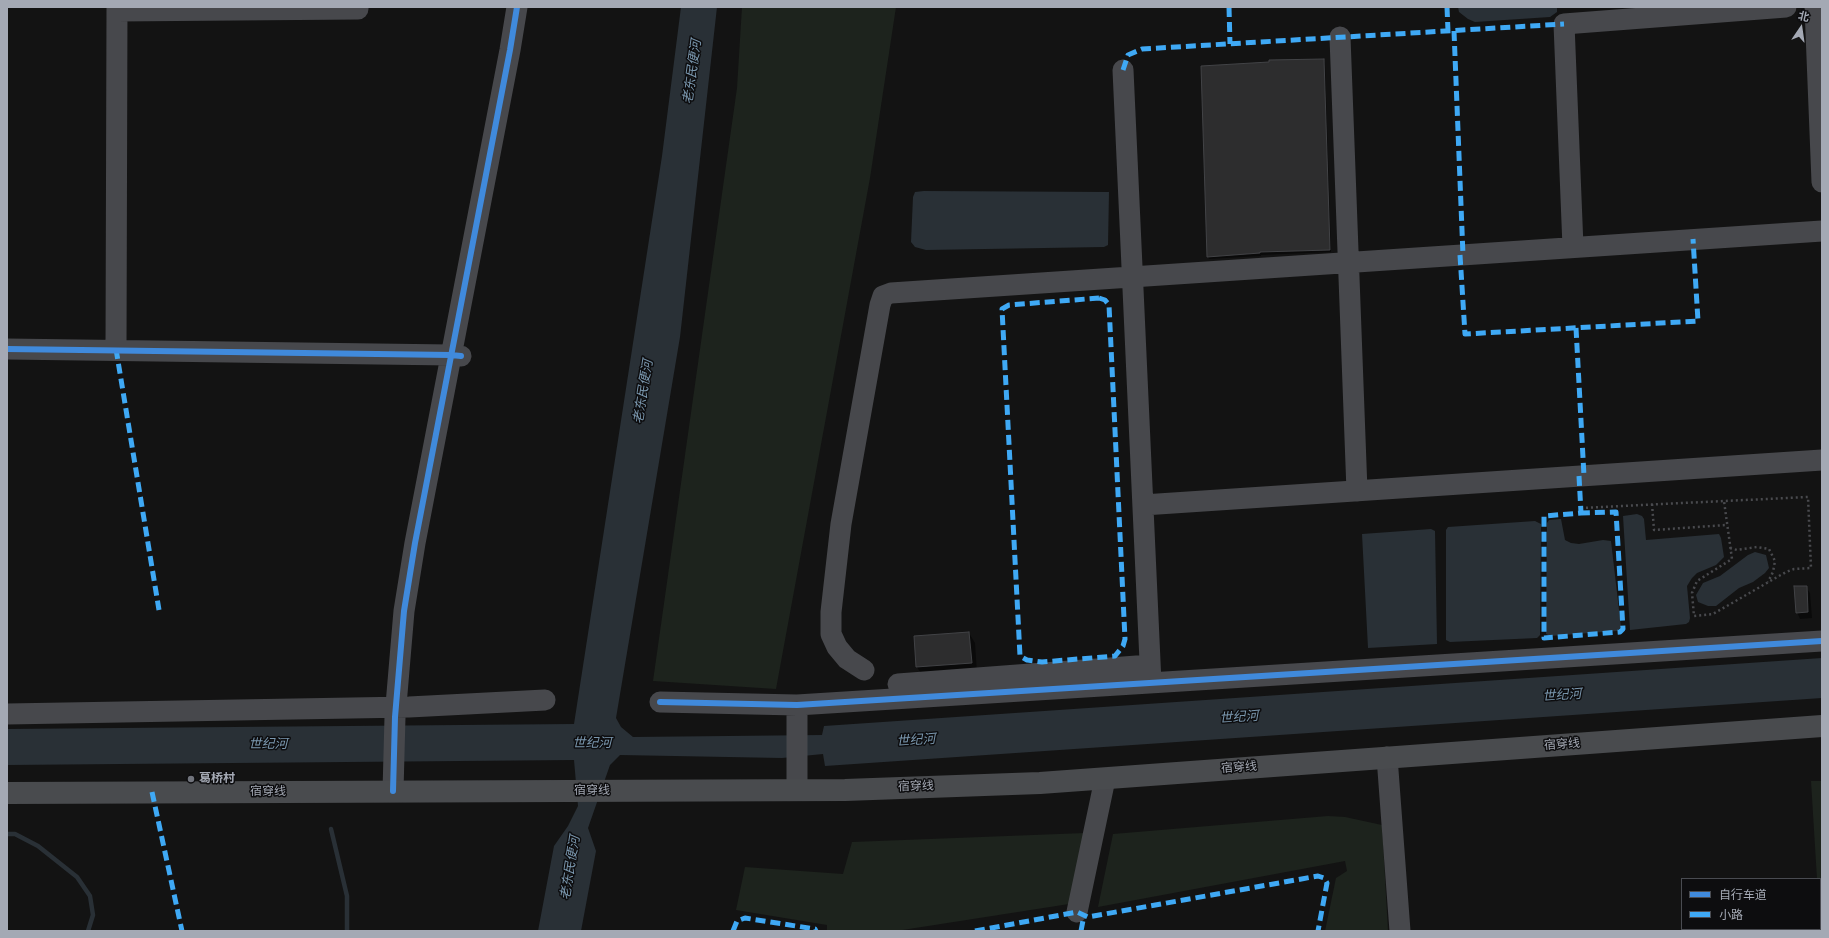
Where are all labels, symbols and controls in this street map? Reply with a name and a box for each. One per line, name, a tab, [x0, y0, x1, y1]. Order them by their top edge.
text: 北	[1797, 7, 1811, 25]
north arrow	[1781, 8, 1821, 48]
water label: 老东民便河	[681, 39, 705, 105]
water label: 老东民便河	[631, 359, 657, 425]
water label: 世纪河	[1542, 687, 1582, 705]
water label: 世纪河	[1219, 709, 1259, 727]
water label: 世纪河	[896, 732, 936, 750]
water label: 世纪河	[573, 736, 611, 752]
water label: 世纪河	[249, 737, 287, 753]
street label: 宿穿线	[1544, 737, 1580, 753]
street label: 宿穿线	[1221, 760, 1257, 776]
place label: 葛桥村	[199, 772, 235, 786]
marker: 葛桥村	[186, 774, 196, 784]
street label: 宿穿线	[898, 779, 934, 795]
street label: 宿穿线	[574, 784, 610, 798]
street label: 宿穿线	[250, 785, 286, 799]
water label: 老东民便河	[558, 835, 584, 901]
legend	[1681, 878, 1821, 930]
text: 自行车道	[1719, 886, 1767, 904]
text: 小路	[1719, 906, 1743, 924]

